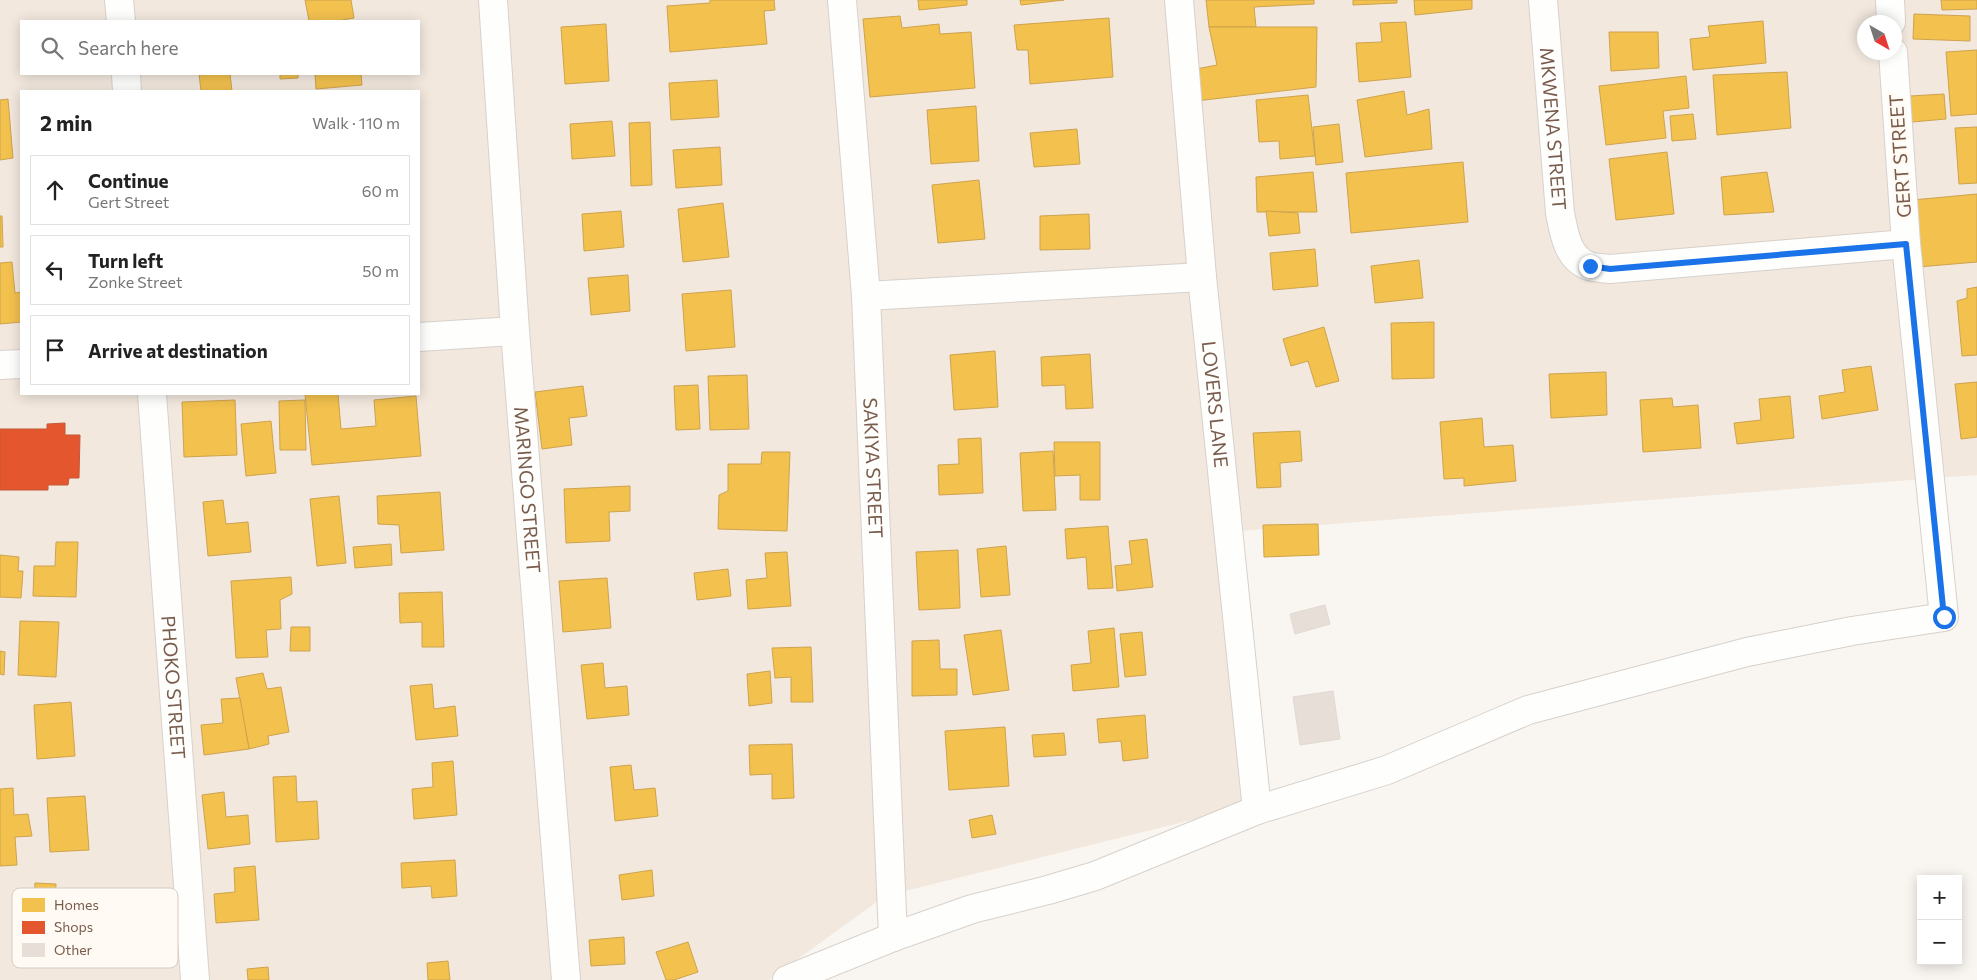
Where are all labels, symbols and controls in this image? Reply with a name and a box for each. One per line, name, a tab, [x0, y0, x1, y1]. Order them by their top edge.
north arrow	[1857, 15, 1902, 60]
search box	[20, 20, 420, 75]
icon: search	[38, 34, 66, 62]
text: Search here	[78, 36, 178, 59]
street label: MKWENA STREET	[1536, 46, 1572, 211]
street label: GERT STREET	[1884, 93, 1915, 219]
text: 2 min	[40, 110, 92, 135]
text: Walk · 110 m	[312, 113, 400, 132]
text: Continue	[88, 169, 168, 192]
icon: ahead	[41, 176, 69, 204]
text: 60 m	[362, 181, 399, 200]
text: Gert Street	[88, 192, 169, 211]
text: Turn left	[88, 249, 163, 272]
route end	[1579, 255, 1602, 278]
icon: left	[41, 256, 69, 284]
text: 50 m	[362, 261, 399, 280]
text: Zonke Street	[88, 272, 183, 291]
icon: arrive	[41, 336, 69, 364]
text: Arrive at destination	[88, 339, 268, 362]
street label: LOVERS LANE	[1198, 340, 1234, 469]
street label: SAKIYA STREET	[859, 397, 888, 538]
street label: MARINGO STREET	[510, 405, 546, 574]
route start	[1933, 606, 1956, 629]
street label: PHOKO STREET	[157, 615, 191, 760]
map controls	[1917, 875, 1962, 965]
button: +	[1917, 875, 1962, 920]
legend	[12, 888, 178, 968]
text: Homes	[54, 896, 99, 913]
text: Shops	[54, 918, 93, 935]
button: −	[1917, 920, 1962, 965]
text: Other	[54, 941, 93, 958]

